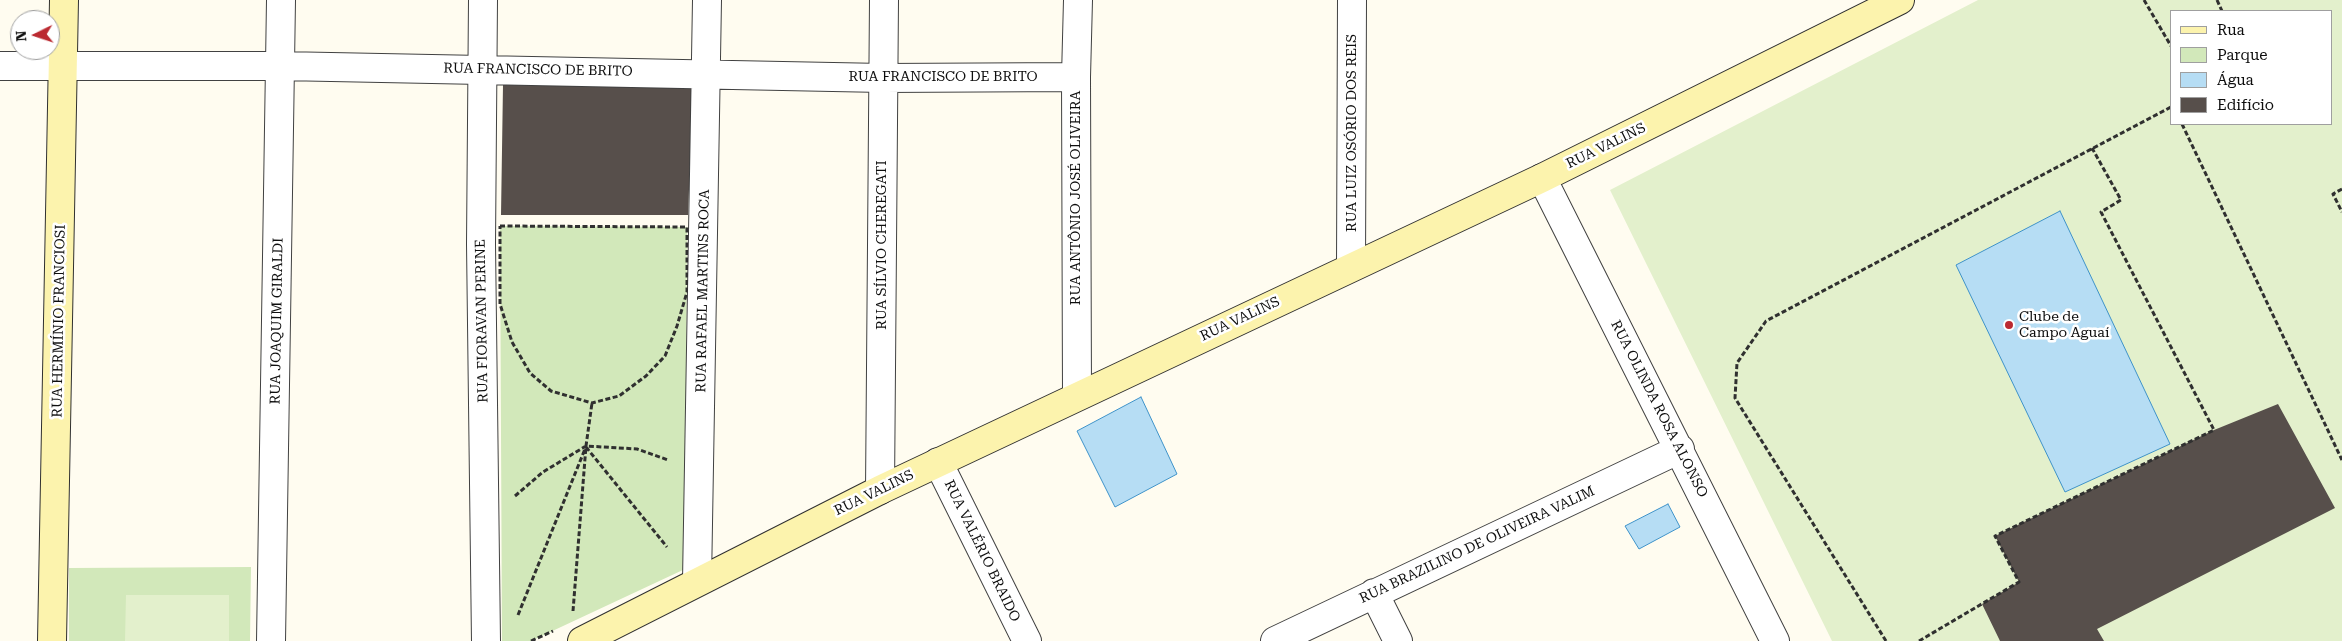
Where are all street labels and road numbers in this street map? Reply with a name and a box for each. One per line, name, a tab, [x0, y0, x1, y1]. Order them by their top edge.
street label: RUA LUIZ OSÓRIO DOS REIS	[1344, 34, 1360, 232]
street label: RUA FRANCISCO DE BRITO	[443, 60, 633, 80]
street label: RUA FRANCISCO DE BRITO	[848, 69, 1038, 85]
street label: RUA ANTÔNIO JOSÉ OLIVEIRA	[1068, 91, 1084, 305]
street label: RUA VALINS	[1564, 120, 1648, 172]
street label: RUA SÍLVIO CHEREGATI	[874, 160, 890, 330]
street label: RUA RAFAEL MARTINS ROCA	[693, 189, 713, 393]
street label: RUA HERMÍNIO FRANCIOSI	[49, 224, 69, 418]
street label: RUA JOAQUIM GIRALDI	[267, 238, 287, 404]
street label: RUA FIORAVAN PERINE	[472, 239, 492, 403]
street label: RUA VALINS	[1197, 293, 1283, 345]
street label: RUA OLINDA ROSA ALONSO	[1607, 318, 1711, 500]
street label: RUA VALINS	[832, 467, 916, 519]
street label: RUA VALÉRIO BRAIDO	[940, 477, 1024, 625]
street label: RUA BRAZILINO DE OLIVEIRA VALIM	[1357, 483, 1597, 607]

